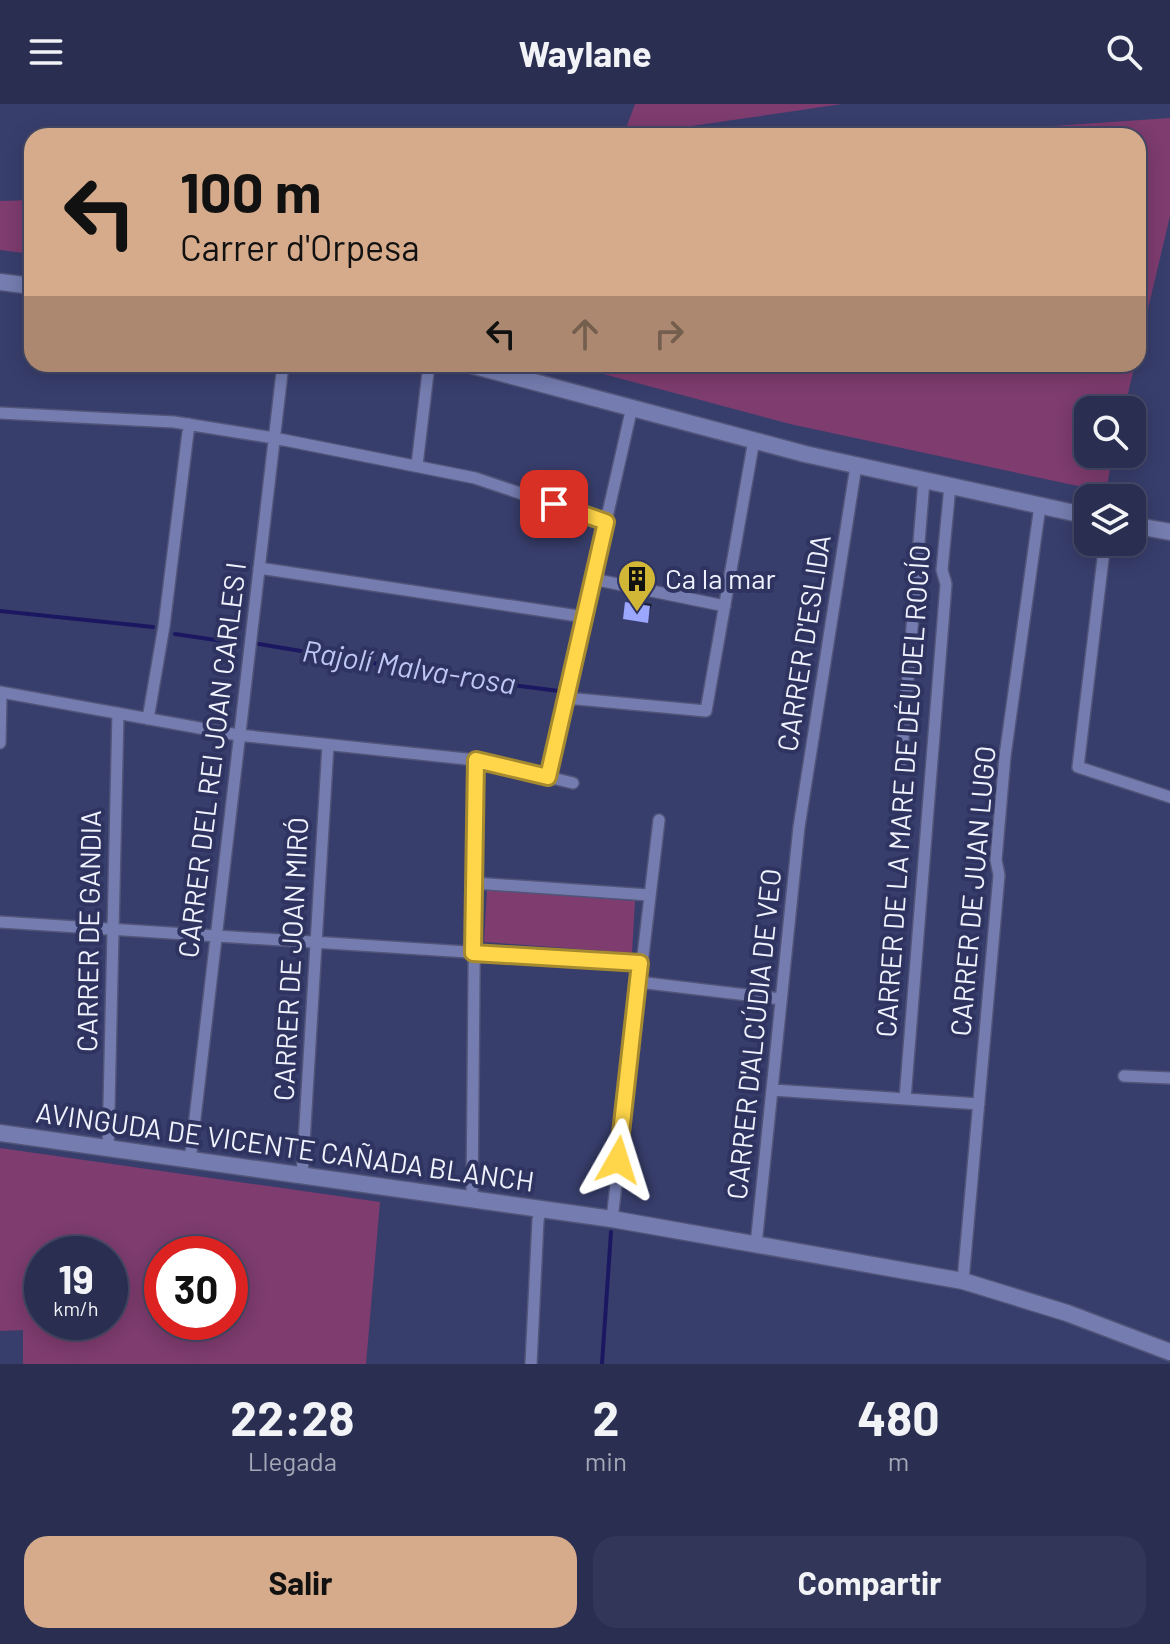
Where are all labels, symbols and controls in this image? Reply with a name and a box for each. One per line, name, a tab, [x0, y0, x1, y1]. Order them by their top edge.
icon: menu	[24, 30, 68, 74]
icon: search	[1102, 30, 1146, 74]
text: Waylane	[518, 31, 652, 74]
text: 100 m	[180, 157, 322, 224]
icon: left	[48, 160, 152, 264]
text: Carrer d'Orpesa	[180, 225, 420, 268]
icon: left	[479, 312, 523, 356]
icon: ahead	[563, 312, 607, 356]
icon: right	[647, 312, 691, 356]
map controls	[1074, 396, 1146, 556]
button: search	[1074, 396, 1146, 468]
pin	[520, 470, 588, 538]
icon: arrive	[532, 482, 576, 526]
button: layers	[1074, 484, 1146, 556]
street label: CARRER D'ESLIDA	[769, 532, 837, 754]
street label: CARRER DE LA MARE DE DÉU DEL ROCÍO	[868, 543, 936, 1038]
building icon: Ca la mar	[616, 558, 658, 613]
street label: CARRER DEL REI JOAN CARLES I	[170, 560, 252, 960]
place label: Ca la mar	[665, 561, 776, 595]
water label: Rajolí Malva-rosa	[300, 631, 519, 701]
street label: CARRER DE JUAN LUGO	[942, 744, 1002, 1038]
street label: CARRER DE GANDIA	[69, 810, 107, 1052]
street label: CARRER DE JOAN MIRÓ	[266, 816, 314, 1102]
street label: CARRER D'ALCÚDIA DE VEO	[719, 867, 787, 1201]
street label: AVINGUDA DE VICENTE CAÑADA BLANCH	[34, 1094, 536, 1198]
position arrow	[576, 1118, 660, 1202]
speed limit sign: 30	[144, 1236, 248, 1340]
text: 19	[58, 1254, 94, 1302]
text: km/h	[53, 1296, 99, 1320]
text: 22:28	[230, 1388, 354, 1446]
text: 2	[592, 1388, 619, 1446]
text: 480	[857, 1388, 940, 1446]
text: Llegada	[248, 1445, 337, 1476]
text: min	[585, 1445, 627, 1476]
text: m	[888, 1445, 909, 1476]
button: Salir	[24, 1536, 577, 1628]
button: Compartir	[593, 1536, 1146, 1628]

